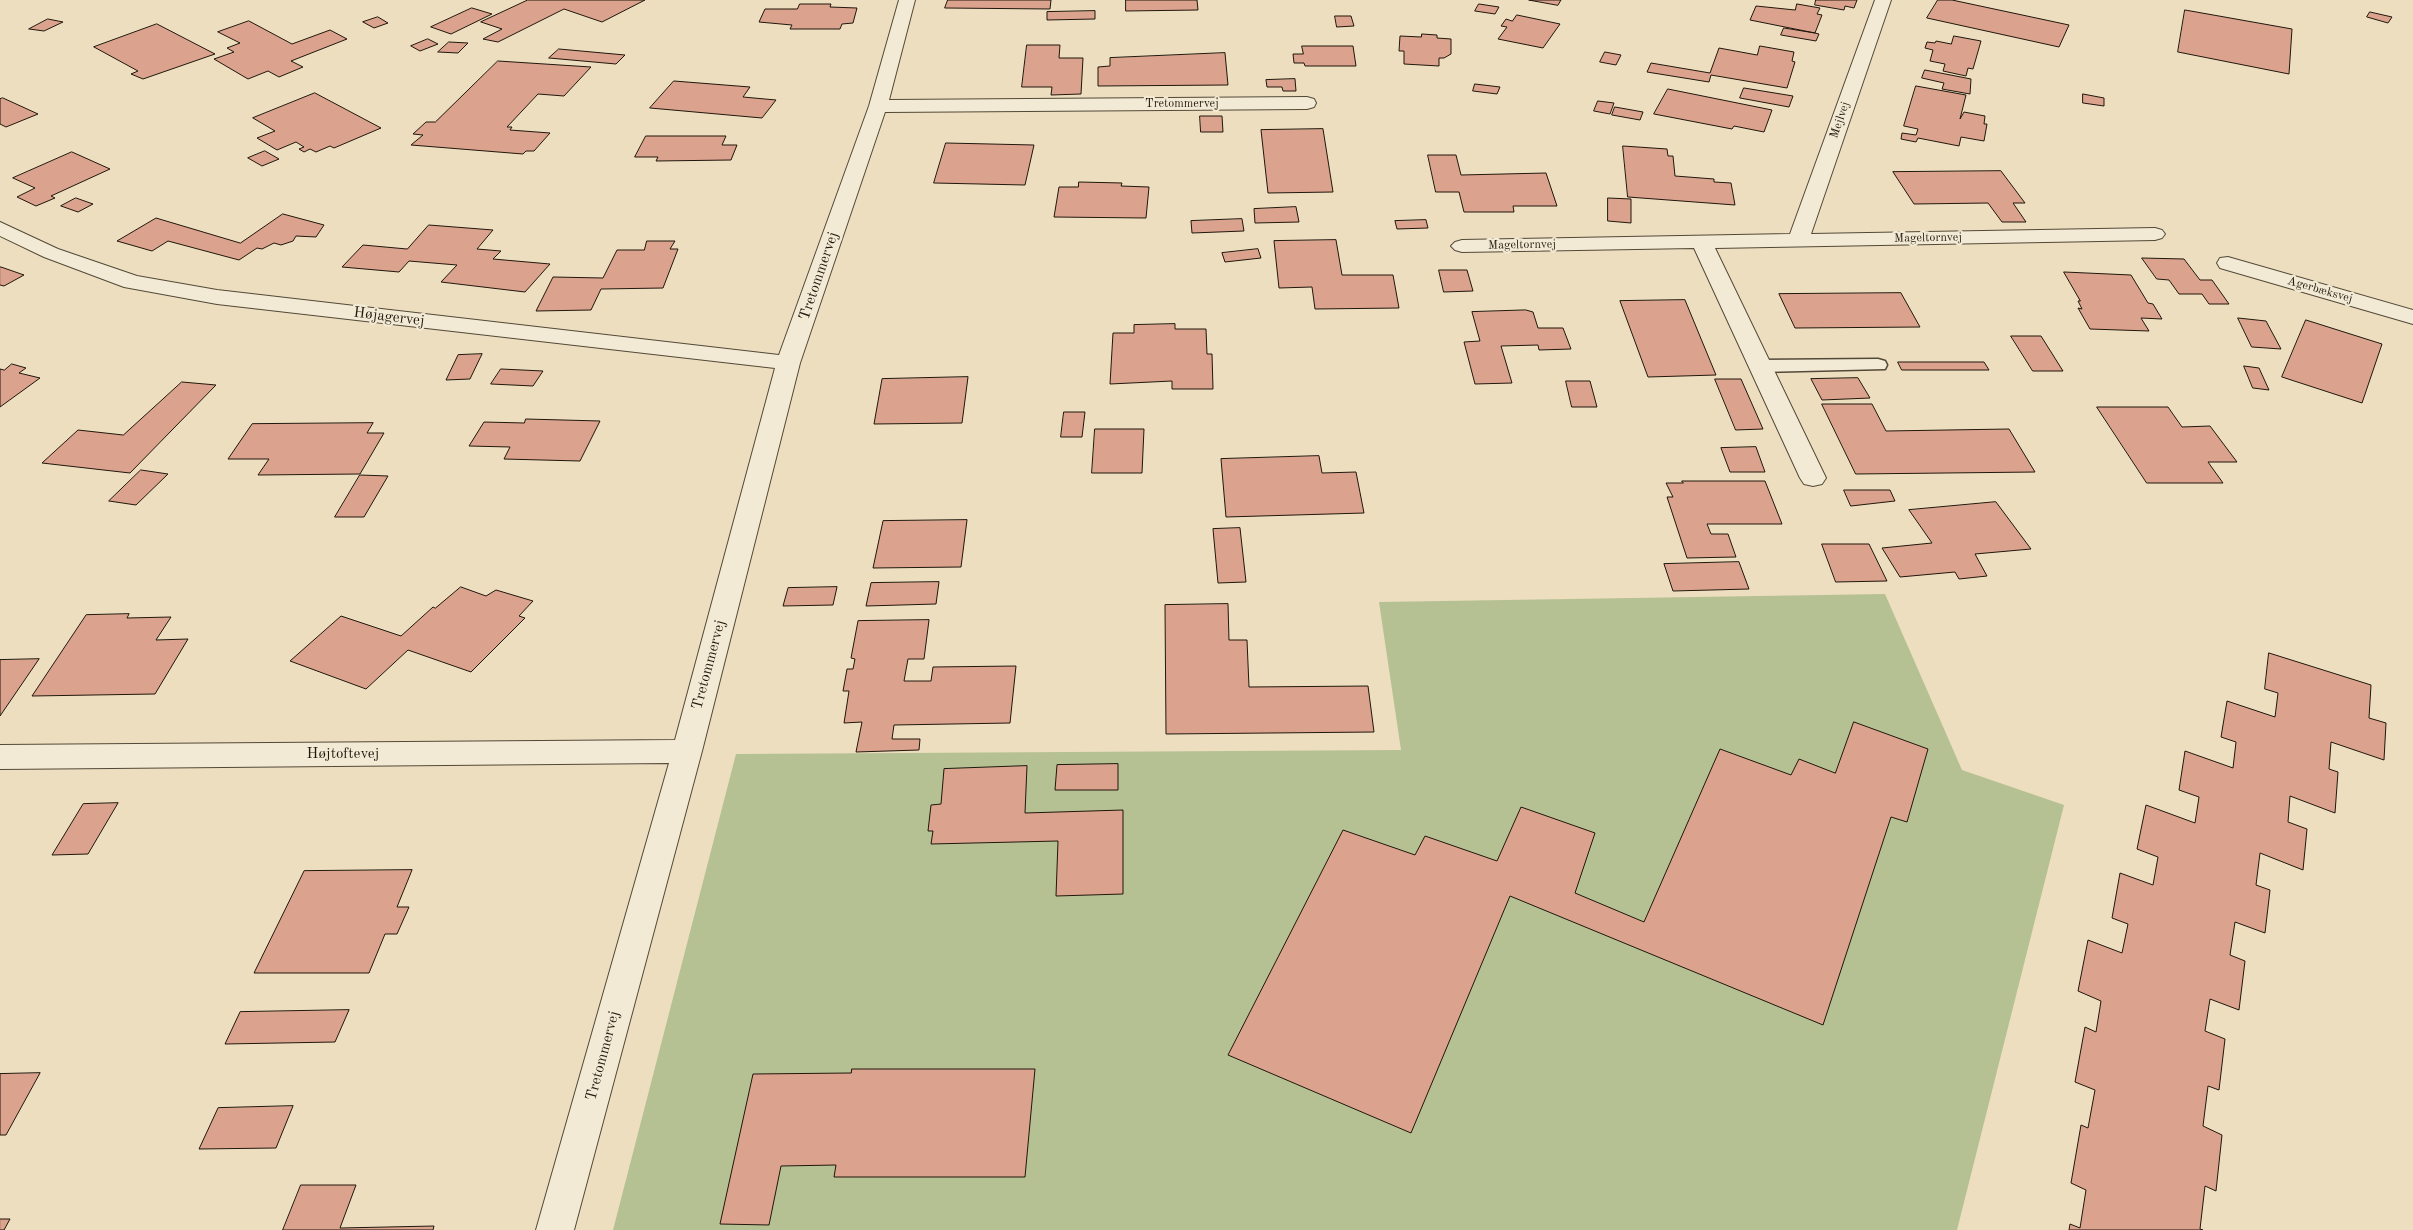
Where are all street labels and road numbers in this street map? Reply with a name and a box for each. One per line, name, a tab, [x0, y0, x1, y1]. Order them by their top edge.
street label: Tretommervej	[1145, 97, 1219, 111]
street label: Mejlvej	[1827, 100, 1853, 140]
street label: Tretommervej	[795, 229, 843, 323]
street label: Mageltornvej	[1894, 230, 1962, 246]
street label: Mageltornvej	[1488, 237, 1556, 253]
street label: Agerbæksvej	[2286, 274, 2354, 306]
street label: Højagervej	[352, 304, 426, 330]
street label: Tretommervej	[688, 618, 730, 712]
street label: Højtoftevej	[307, 745, 379, 763]
street label: Tretommervej	[582, 1009, 624, 1103]

